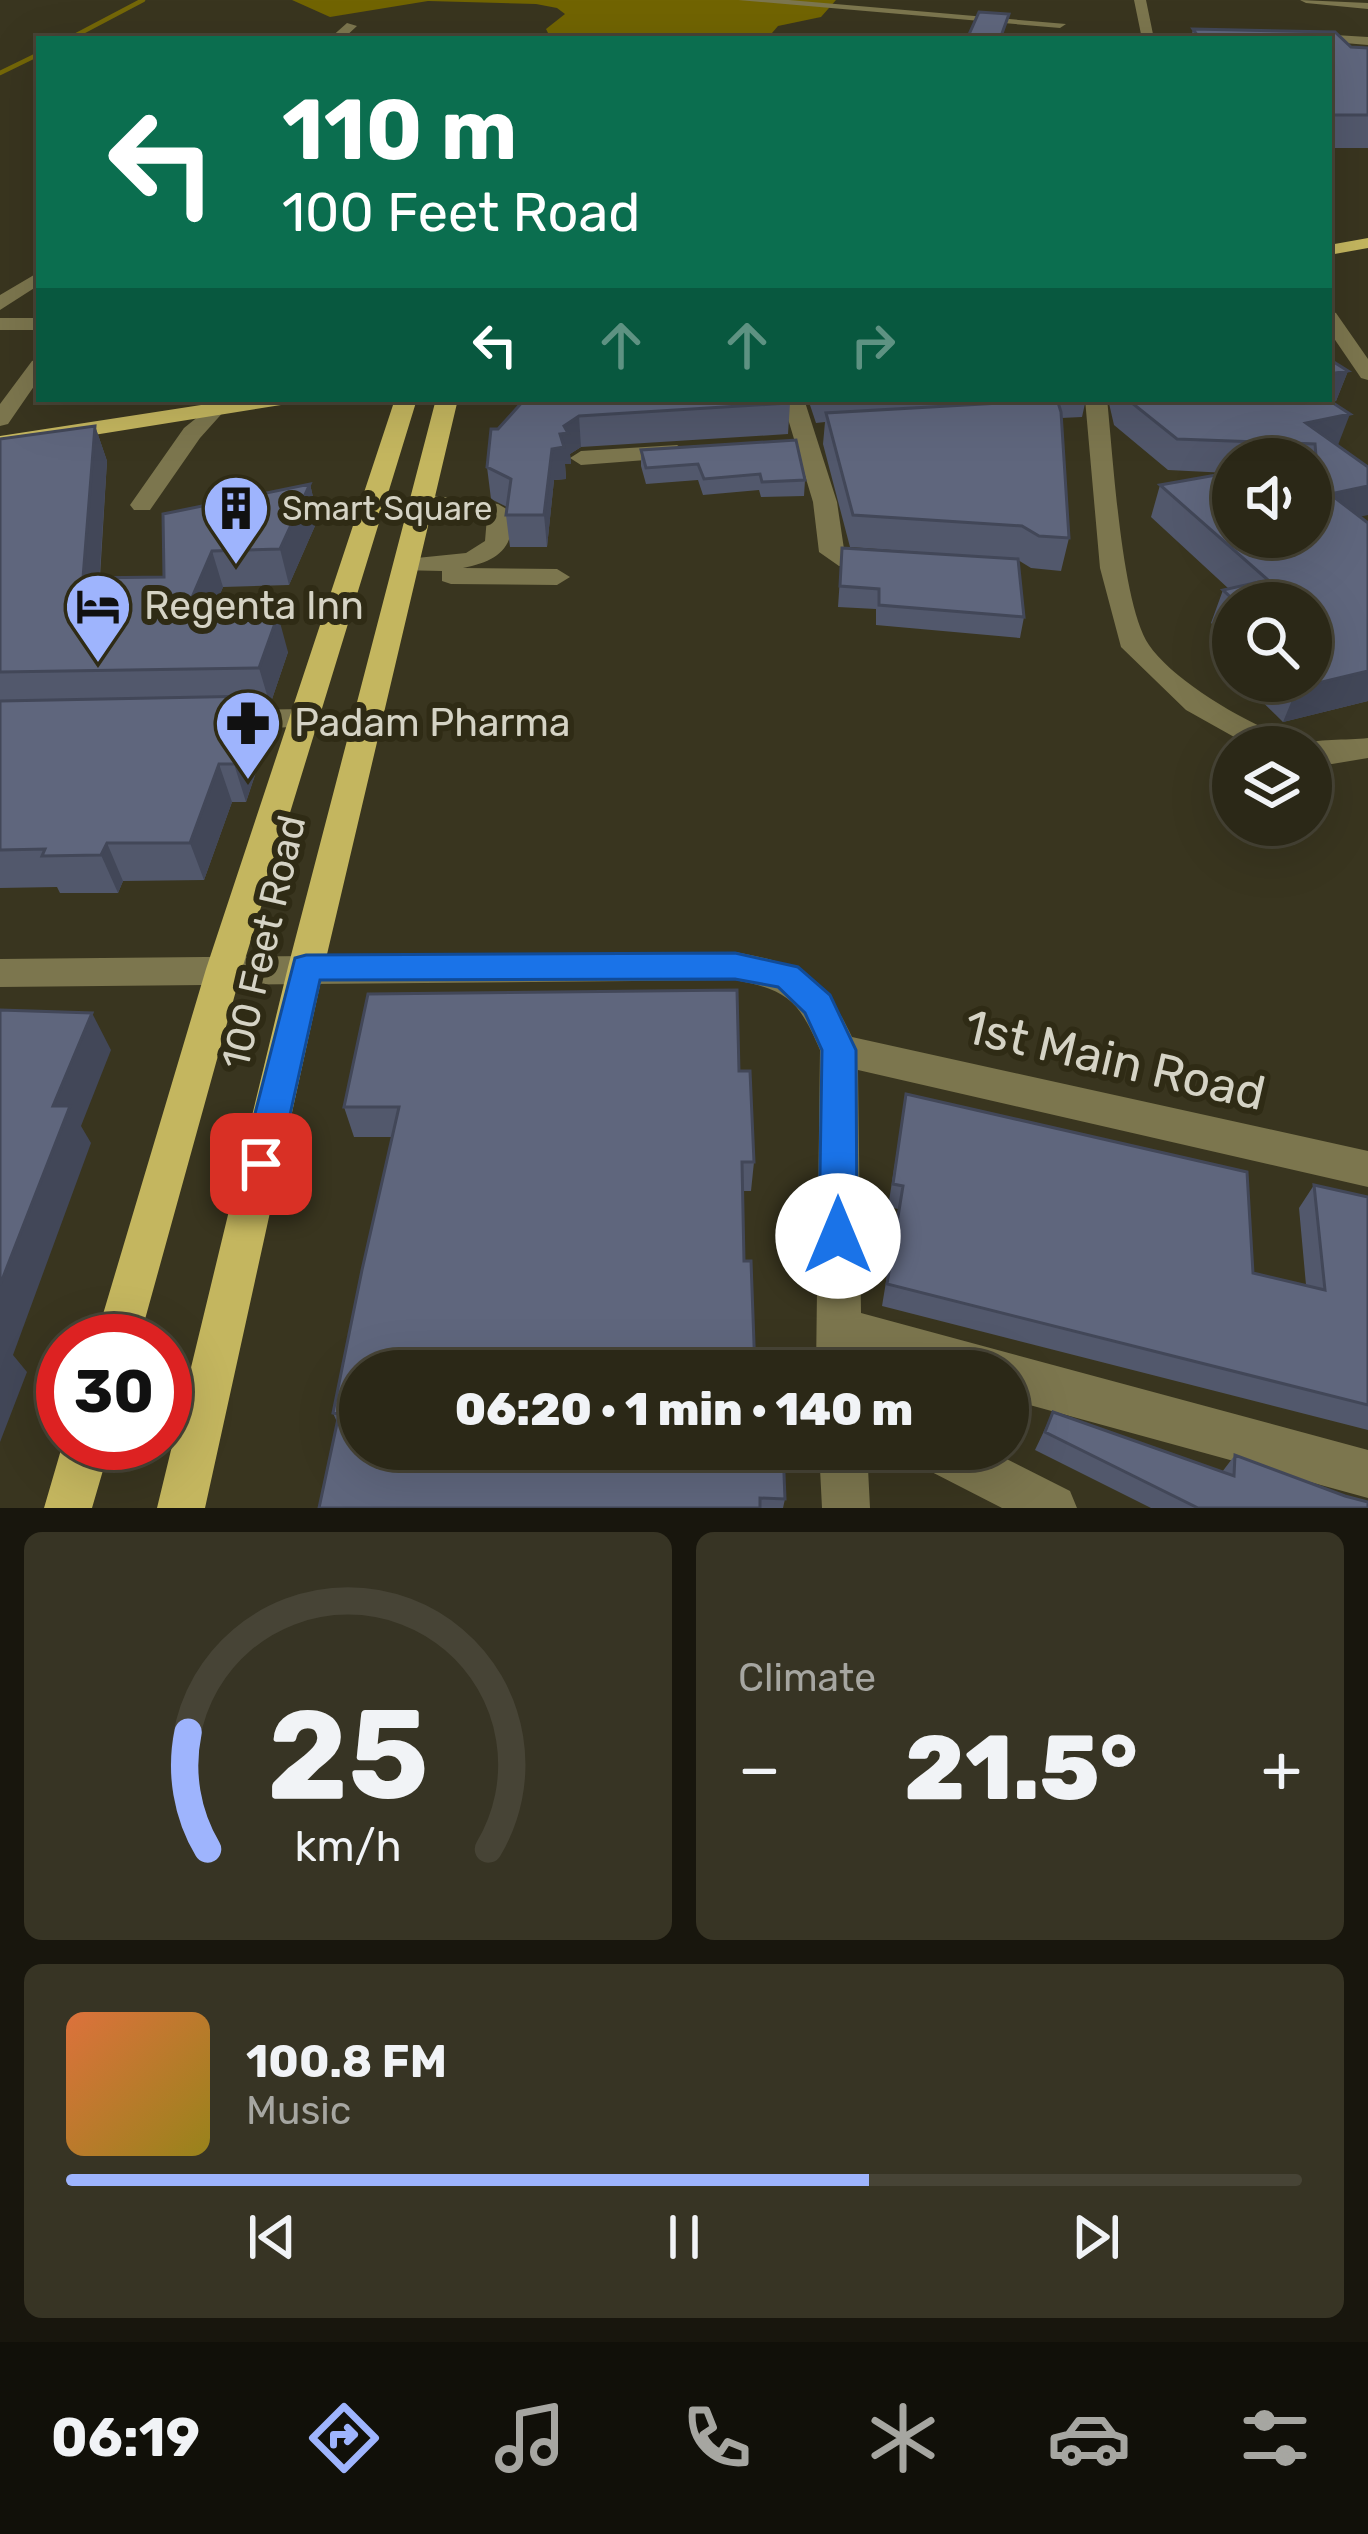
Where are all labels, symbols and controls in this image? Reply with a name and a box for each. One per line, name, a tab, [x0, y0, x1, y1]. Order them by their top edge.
text: 110 m	[282, 80, 517, 180]
icon: left	[84, 84, 240, 240]
text: 100 Feet Road	[282, 181, 640, 245]
icon: left	[462, 312, 528, 378]
icon: ahead	[588, 312, 654, 378]
icon: ahead	[714, 312, 780, 378]
icon: right	[840, 312, 906, 378]
map controls	[1212, 438, 1332, 846]
button: sound	[1212, 438, 1332, 558]
building icon: Smart Square	[201, 473, 271, 567]
place label: Smart Square	[282, 489, 493, 528]
hotel icon: Regenta Inn	[63, 571, 133, 665]
button: search	[1212, 582, 1332, 702]
place label: Regenta Inn	[144, 583, 364, 629]
pharmacy icon: Padam Pharma	[213, 688, 283, 782]
place label: Padam Pharma	[294, 700, 570, 746]
button: layers	[1212, 726, 1332, 846]
street label: 100 Feet Road	[212, 811, 316, 1073]
street label: 1st Main Road	[959, 998, 1271, 1122]
pin	[210, 1113, 312, 1215]
icon: arrive	[228, 1131, 294, 1197]
position arrow	[775, 1173, 901, 1299]
speed limit sign: 30	[36, 1314, 192, 1470]
text: 06:20 · 1 min · 140 m	[455, 1383, 913, 1436]
text: Climate	[738, 1655, 876, 1701]
text: 25	[267, 1681, 429, 1829]
text: 21.5°	[904, 1715, 1137, 1822]
text: −	[738, 1729, 781, 1808]
text: +	[1261, 1729, 1302, 1808]
text: km/h	[294, 1821, 402, 1872]
text: 100.8 FM	[246, 2035, 447, 2088]
text: Music	[246, 2088, 351, 2134]
icon: previous	[239, 2204, 305, 2270]
icon: pause	[651, 2204, 717, 2270]
icon: next	[1063, 2204, 1129, 2270]
icon: directions	[302, 2396, 386, 2480]
icon: music	[488, 2396, 572, 2480]
icon: phone	[675, 2396, 759, 2480]
icon: climate	[861, 2396, 945, 2480]
icon: car	[1047, 2396, 1131, 2480]
icon: filters	[1233, 2396, 1317, 2480]
text: 06:19	[51, 2406, 200, 2470]

